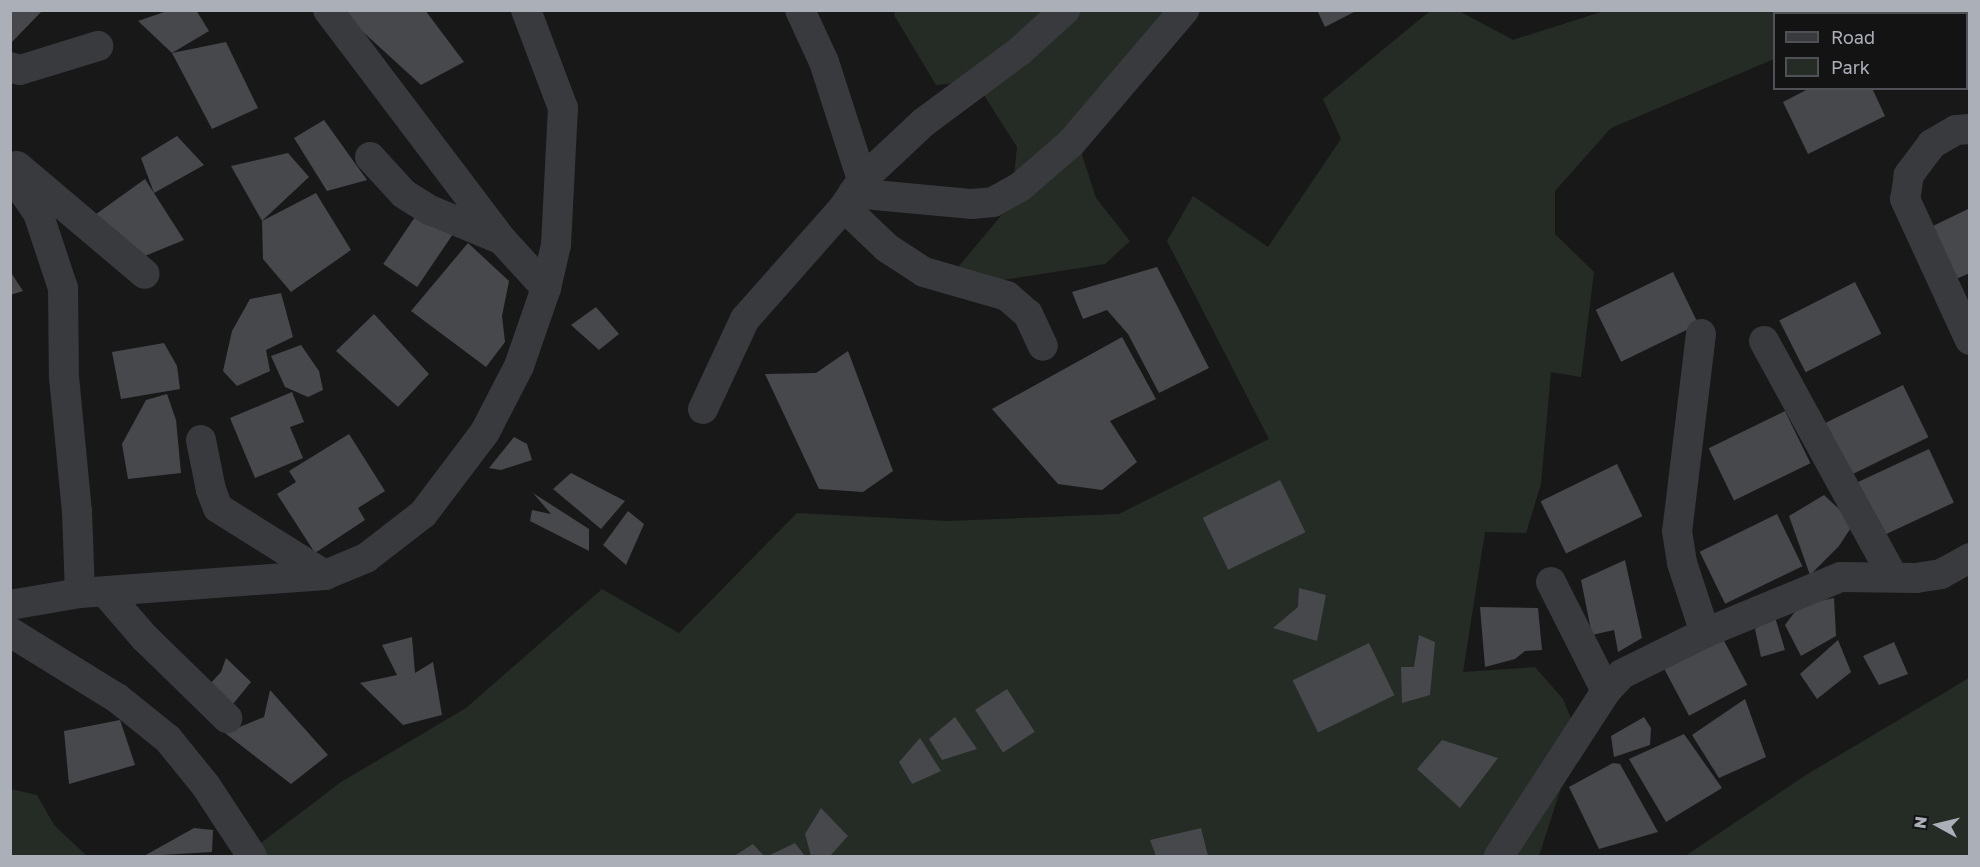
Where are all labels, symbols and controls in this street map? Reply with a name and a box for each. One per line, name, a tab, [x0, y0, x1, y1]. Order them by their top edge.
legend	[1773, 12, 1968, 90]
text: Road	[1831, 26, 1875, 48]
text: Park	[1831, 56, 1870, 78]
north arrow	[1908, 795, 1968, 855]
text: N	[1909, 815, 1931, 830]

